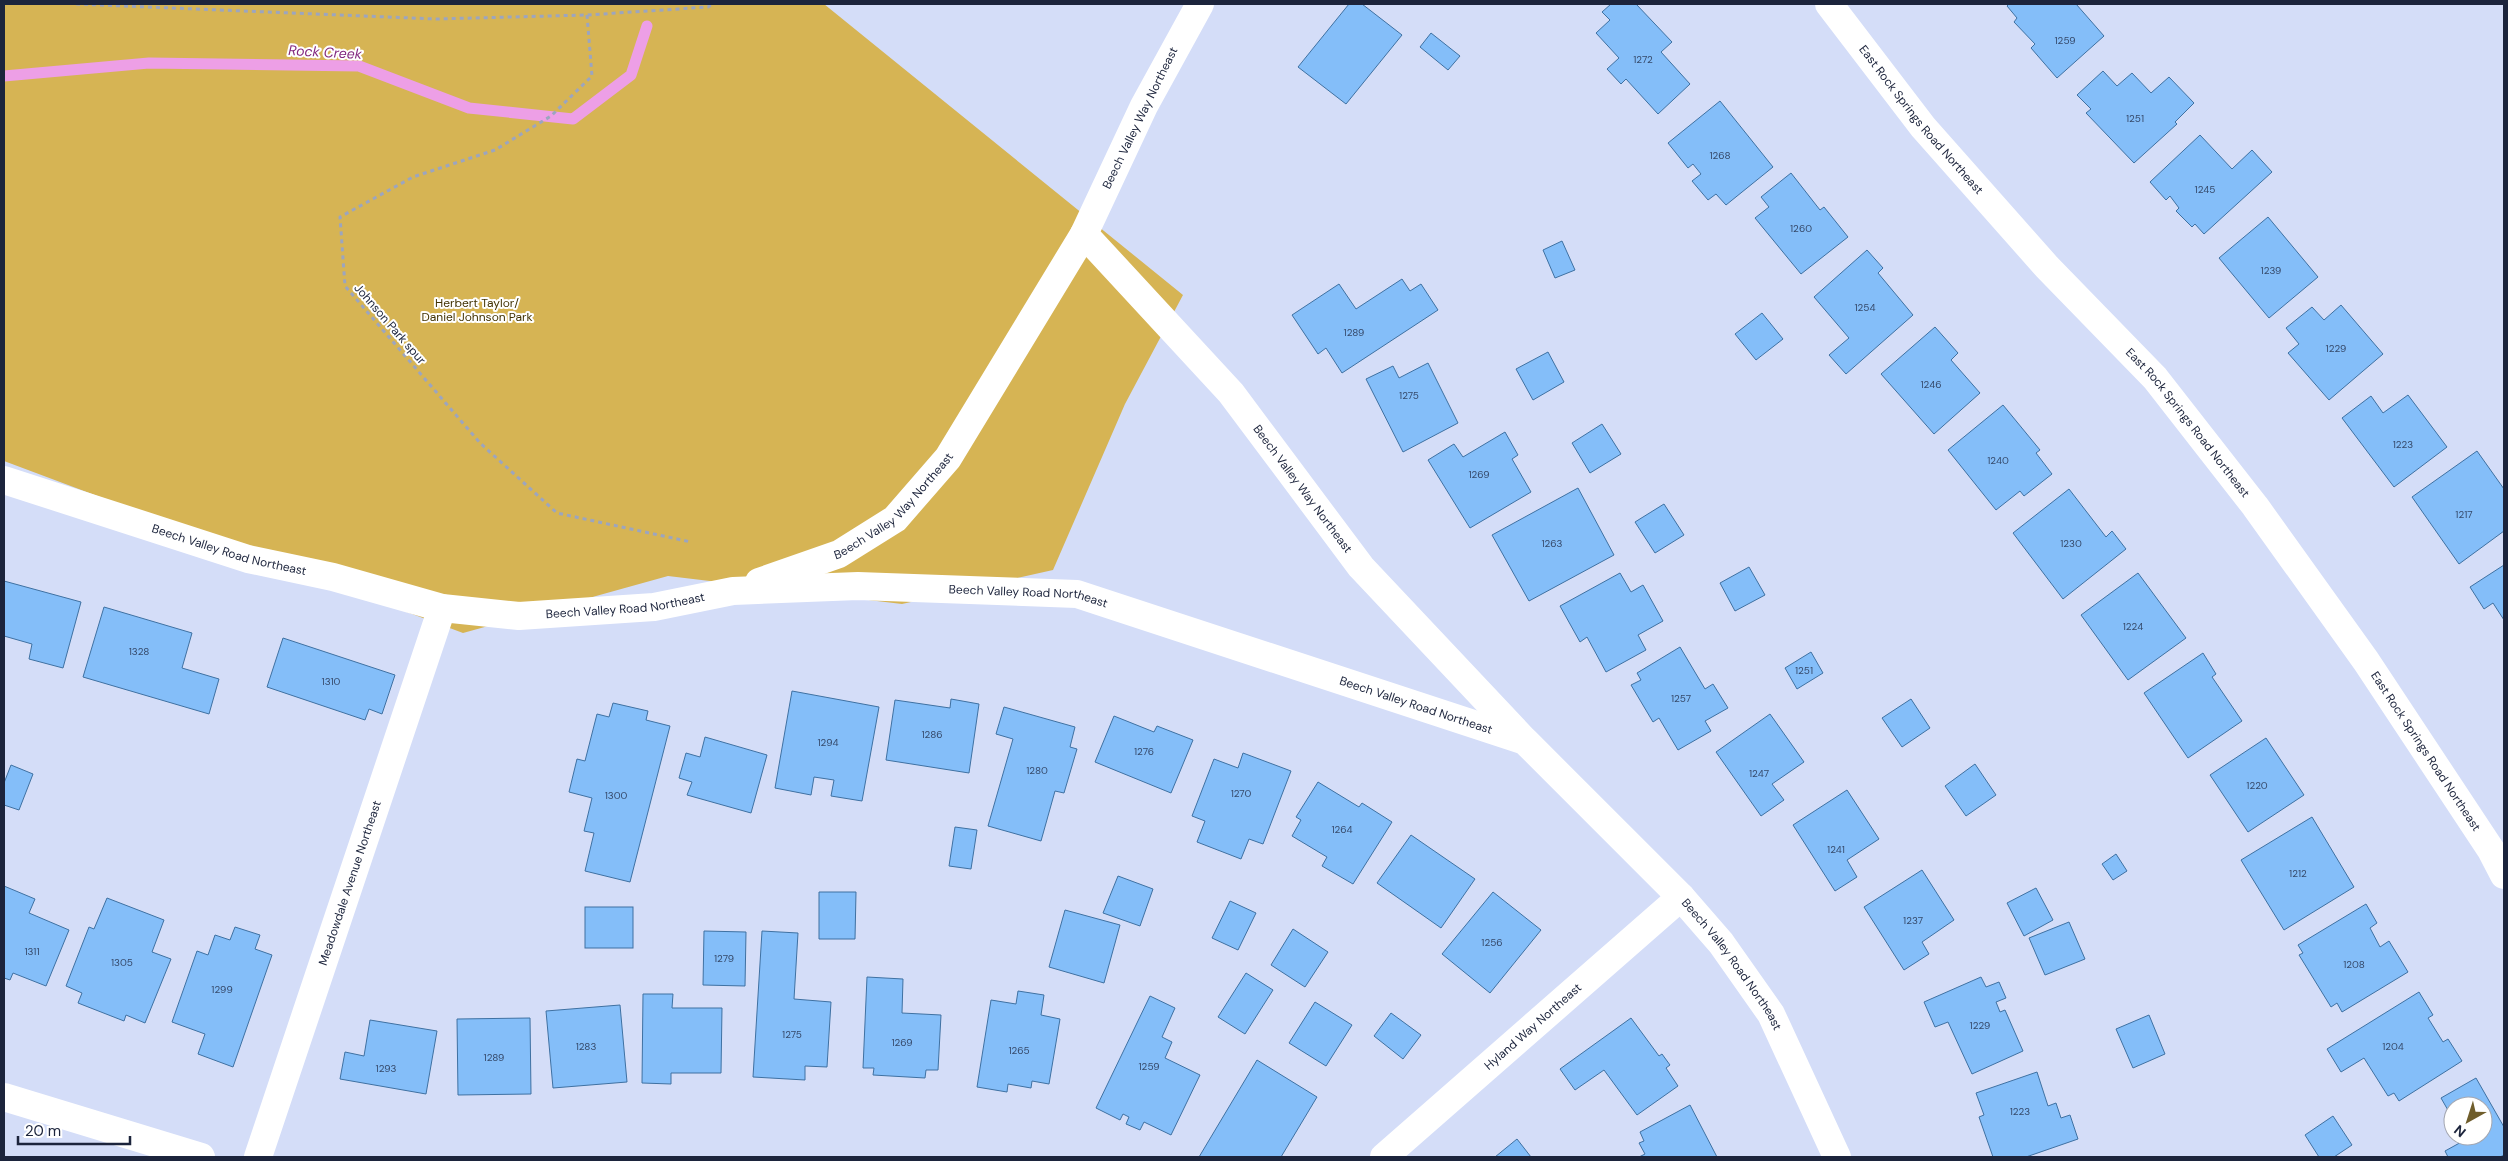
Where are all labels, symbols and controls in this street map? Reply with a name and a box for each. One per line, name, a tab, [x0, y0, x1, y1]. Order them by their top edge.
house number: 1259	[2055, 34, 2075, 47]
water label: Rock Creek	[288, 41, 363, 63]
street label: East Rock Springs Road Northeast	[1855, 42, 1987, 198]
street label: Beech Valley Way Northeast	[1099, 44, 1182, 192]
house number: 1272	[1633, 53, 1653, 66]
house number: 1251	[2126, 112, 2144, 125]
house number: 1268	[1709, 149, 1731, 162]
house number: 1245	[2195, 183, 2215, 196]
house number: 1260	[1790, 222, 1812, 235]
house number: 1239	[2261, 264, 2281, 277]
street label: Johnson Park spur	[351, 280, 430, 368]
park label: Herbert Taylor/ Daniel Johnson Park	[421, 295, 533, 325]
house number: 1254	[1854, 301, 1876, 314]
house number: 1289	[1344, 326, 1364, 339]
house number: 1229	[2326, 342, 2346, 355]
street label: East Rock Springs Road Northeast	[2122, 345, 2253, 501]
house number: 1246	[1920, 378, 1942, 391]
house number: 1275	[1399, 389, 1419, 402]
street label: Beech Valley Way Northeast	[1249, 422, 1356, 557]
house number: 1223	[2393, 438, 2413, 451]
street label: Beech Valley Way Northeast	[832, 450, 957, 563]
house number: 1240	[1987, 454, 2009, 467]
house number: 1269	[1468, 468, 1490, 481]
house number: 1217	[2455, 508, 2473, 521]
street label: Beech Valley Road Northeast	[150, 520, 308, 579]
house number: 1263	[1541, 537, 1563, 550]
house number: 1230	[2060, 537, 2082, 550]
street label: Beech Valley Road Northeast	[948, 581, 1110, 612]
street label: Beech Valley Road Northeast	[545, 589, 707, 622]
house number: 1224	[2123, 620, 2143, 633]
house number: 1328	[129, 645, 149, 658]
house number: 1251	[1795, 664, 1813, 677]
street label: East Rock Springs Road Northeast	[2367, 668, 2484, 834]
street label: Beech Valley Road Northeast	[1337, 673, 1495, 738]
house number: 1310	[322, 675, 341, 688]
house number: 1257	[1671, 692, 1691, 705]
house number: 1286	[921, 728, 943, 741]
house number: 1294	[817, 736, 839, 749]
house number: 1276	[1134, 745, 1154, 758]
house number: 1280	[1026, 764, 1048, 777]
house number: 1247	[1749, 767, 1769, 780]
house number: 1220	[2246, 779, 2268, 792]
house number: 1270	[1231, 787, 1252, 800]
house number: 1300	[605, 789, 628, 802]
street label: Meadowdale Avenue Northeast	[315, 798, 385, 968]
house number: 1264	[1331, 823, 1353, 836]
house number: 1241	[1827, 843, 1845, 856]
house number: 1212	[2289, 867, 2307, 880]
street label: Beech Valley Road Northeast	[1678, 895, 1785, 1033]
house number: 1237	[1903, 914, 1923, 927]
house number: 1256	[1481, 936, 1503, 949]
house number: 1311	[24, 945, 40, 958]
house number: 1279	[714, 952, 734, 965]
house number: 1305	[111, 956, 133, 969]
house number: 1208	[2343, 958, 2365, 971]
street label: Hyland Way Northeast	[1481, 979, 1585, 1074]
house number: 1299	[211, 983, 233, 996]
house number: 1229	[1970, 1019, 1990, 1032]
house number: 1275	[782, 1028, 802, 1041]
house number: 1269	[891, 1036, 913, 1049]
house number: 1283	[576, 1040, 596, 1053]
house number: 1204	[2382, 1040, 2404, 1053]
house number: 1265	[1008, 1044, 1030, 1057]
house number: 1289	[484, 1051, 504, 1064]
house number: 1259	[1139, 1060, 1159, 1073]
house number: 1293	[376, 1062, 396, 1075]
north arrow	[2443, 1096, 2493, 1146]
house number: 1223	[2010, 1105, 2030, 1118]
scale bar	[18, 1114, 130, 1146]
text: 20 m	[25, 1121, 61, 1141]
text: N	[2450, 1121, 2469, 1141]

